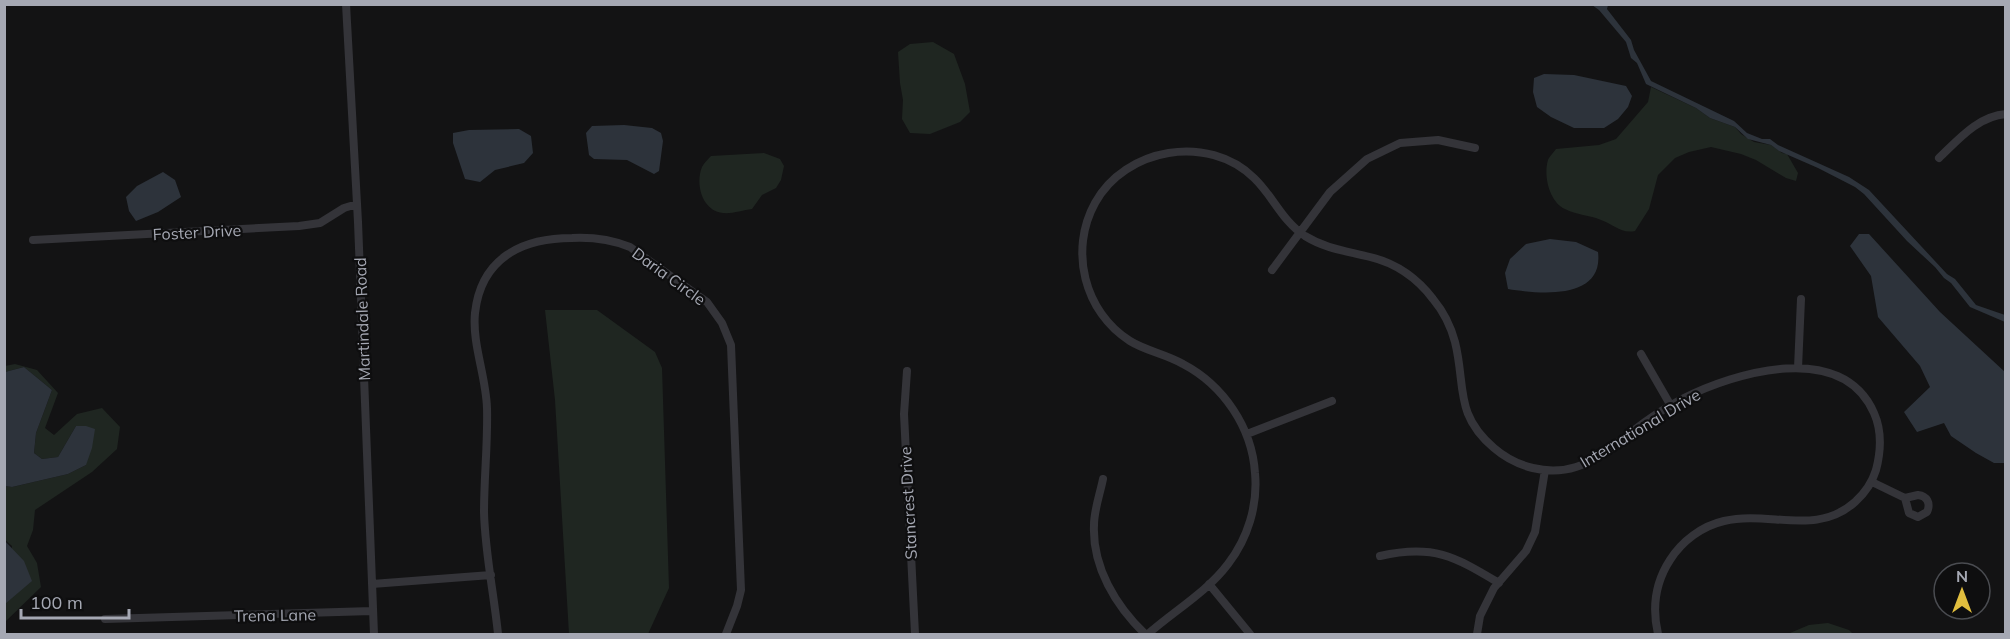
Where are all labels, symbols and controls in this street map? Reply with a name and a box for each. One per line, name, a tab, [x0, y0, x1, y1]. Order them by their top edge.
street label: Foster Drive	[152, 220, 242, 244]
street label: Daria Circle	[628, 243, 710, 309]
street label: Martindale Road	[350, 257, 374, 381]
street label: International Drive	[1576, 384, 1704, 472]
street label: Stancrest Drive	[895, 446, 921, 560]
north arrow	[1932, 561, 1992, 621]
text: N	[1956, 566, 1968, 586]
scale bar	[21, 582, 129, 620]
text: 100 m	[30, 591, 83, 614]
street label: Trena Lane	[234, 604, 316, 626]

